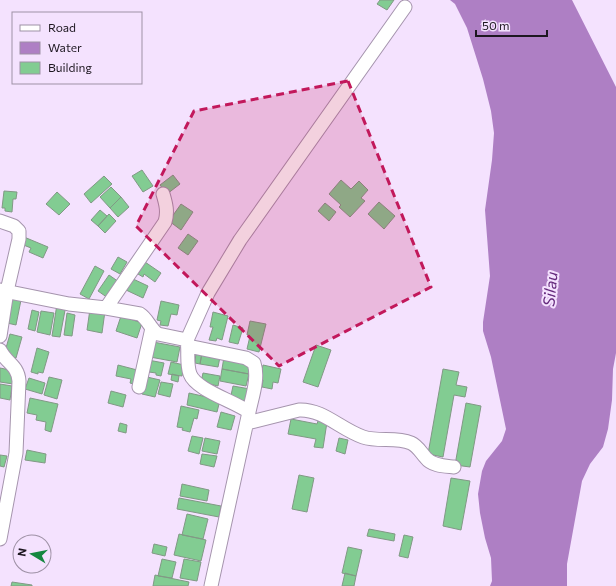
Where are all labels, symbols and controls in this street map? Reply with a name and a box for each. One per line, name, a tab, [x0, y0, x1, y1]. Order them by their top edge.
legend	[12, 12, 142, 84]
scale bar	[476, 12, 547, 38]
text: 50 m	[482, 18, 510, 32]
text: Road	[48, 20, 76, 34]
text: Water	[48, 40, 82, 54]
text: Building	[48, 60, 92, 74]
water label: Silau	[538, 271, 561, 307]
north arrow	[12, 534, 52, 574]
text: N	[15, 547, 29, 557]

